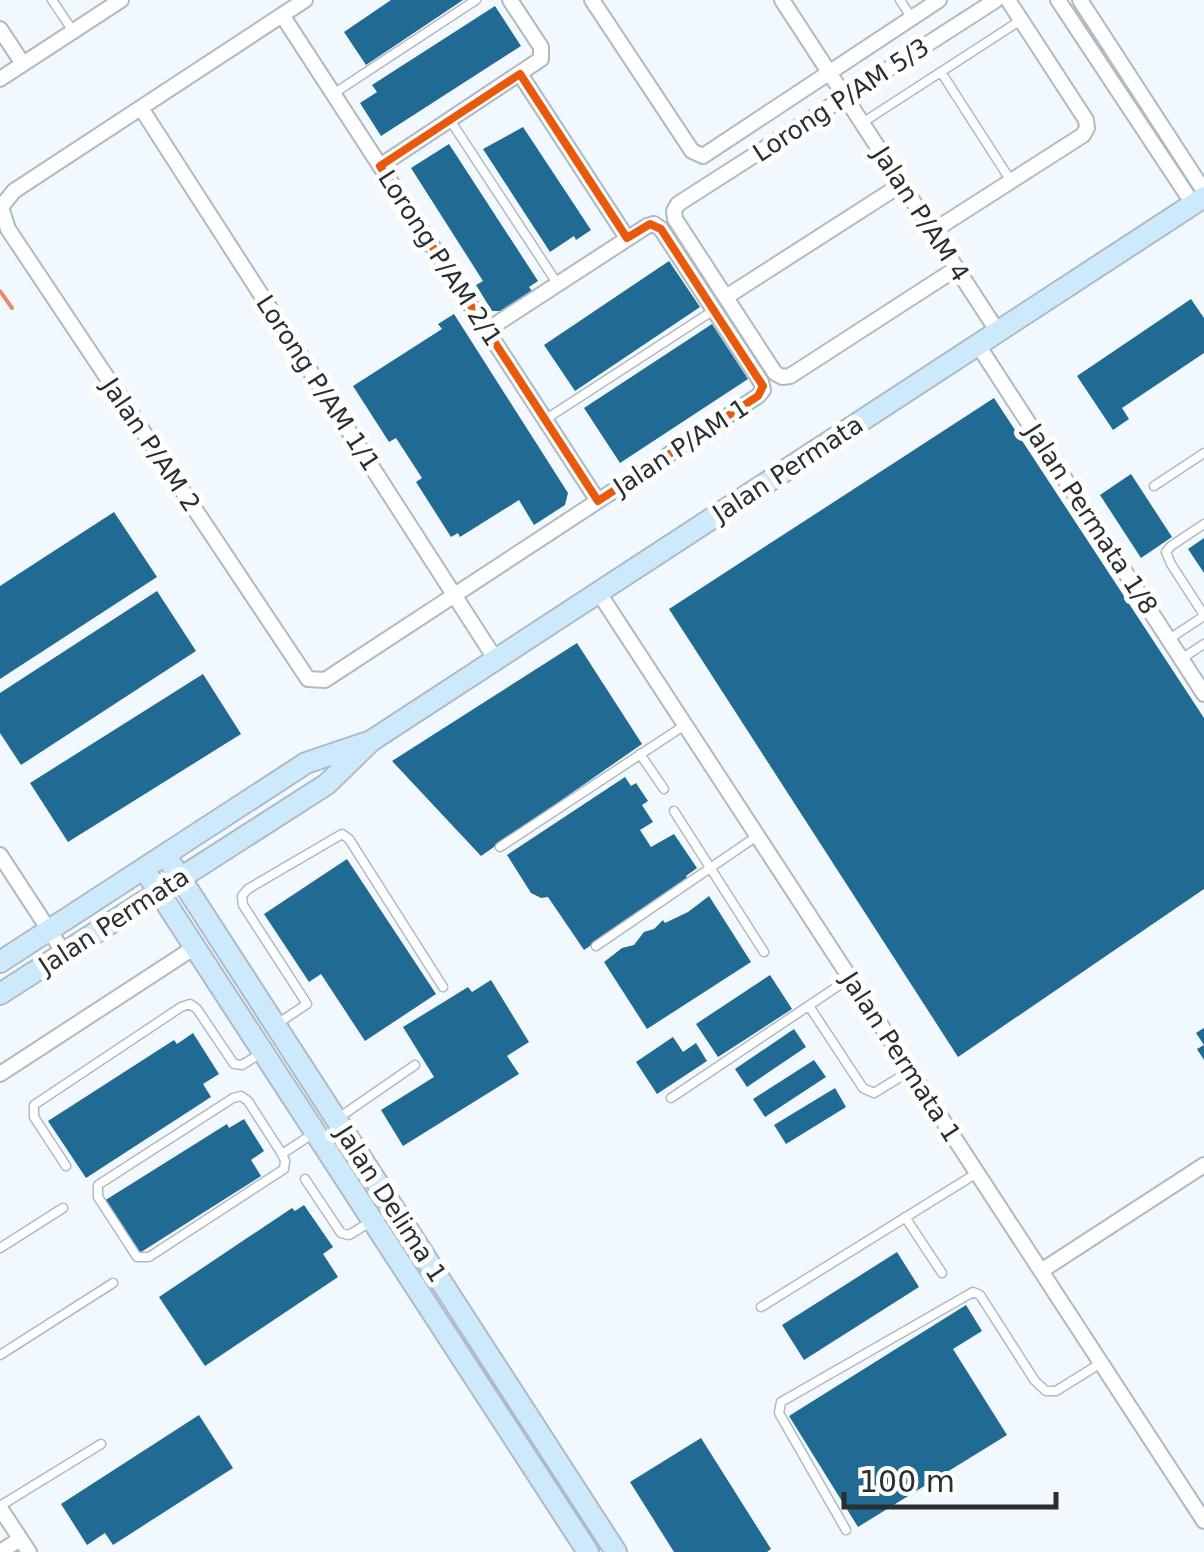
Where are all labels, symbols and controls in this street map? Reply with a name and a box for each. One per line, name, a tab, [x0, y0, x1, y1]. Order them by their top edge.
street label: Lorong P/AM 5/3	[748, 32, 934, 168]
street label: Jalan P/AM 4	[866, 140, 975, 287]
street label: Lorong P/AM 2/1	[372, 165, 508, 351]
street label: Lorong P/AM 1/1	[250, 290, 386, 476]
street label: Jalan P/AM 2	[95, 371, 206, 517]
street label: Jalan P/AM 1	[607, 393, 754, 502]
street label: Jalan Permata	[706, 410, 868, 529]
street label: Jalan Permata 1/8	[1018, 417, 1163, 620]
street label: Jalan Permata	[32, 862, 194, 981]
street label: Jalan Permata 1	[834, 965, 967, 1147]
street label: Jalan Delima 1	[329, 1119, 452, 1288]
scale bar	[844, 1447, 1056, 1509]
text: 100 m	[859, 1464, 955, 1499]

